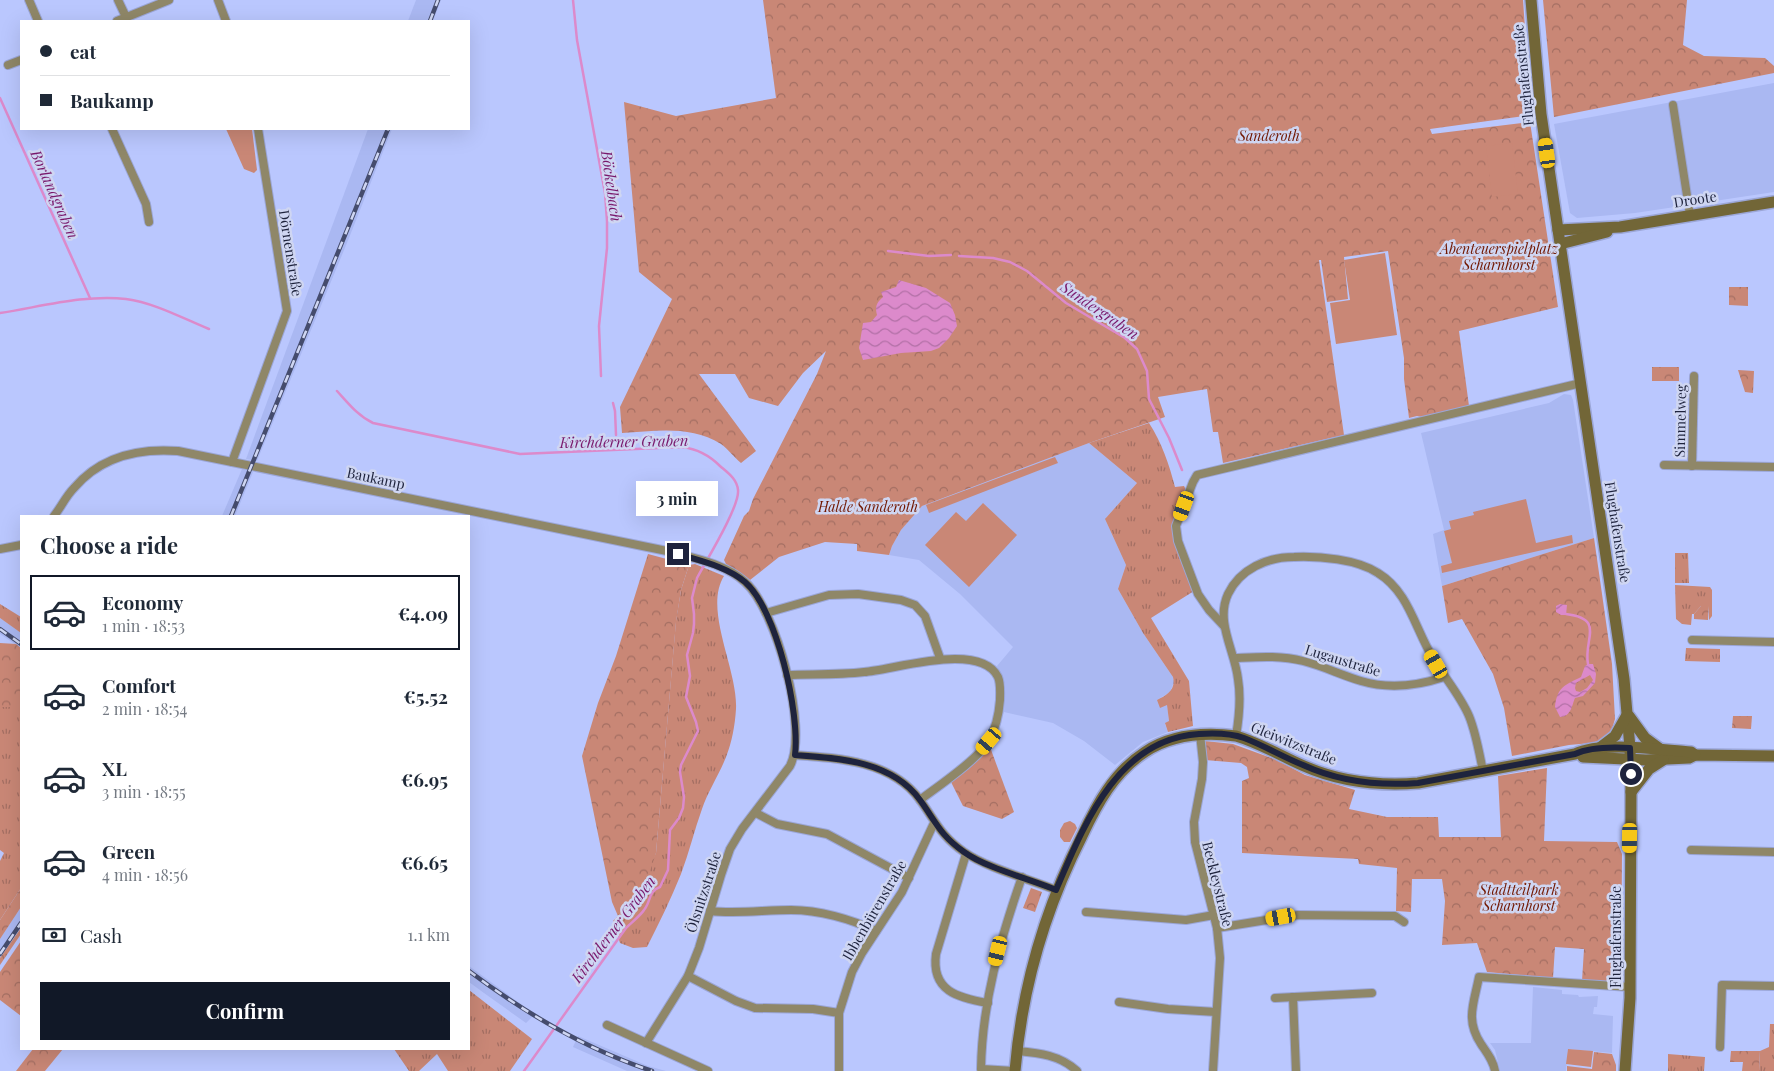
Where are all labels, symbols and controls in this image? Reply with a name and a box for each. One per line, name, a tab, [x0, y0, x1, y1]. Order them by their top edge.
street label: Flughafenstraße	[1508, 23, 1538, 127]
text: eat	[70, 38, 96, 64]
text: Baukamp	[70, 87, 154, 113]
park label: Sanderoth	[1237, 126, 1300, 145]
car	[1537, 137, 1556, 169]
water label: Borlandgraben	[26, 145, 84, 242]
water label: Böckelbach	[597, 148, 627, 223]
street label: Droote	[1672, 186, 1718, 212]
street label: Dörnenstraße	[275, 208, 307, 298]
park label: Abenteuerspielplatz Scharnhorst	[1438, 239, 1559, 274]
water label: Sundergraben	[1056, 276, 1143, 343]
street label: Simmelweg	[1670, 384, 1690, 458]
water label: Kirchderner Graben	[558, 430, 689, 452]
street label: Baukamp	[345, 463, 407, 493]
street label: Flughafenstraße	[1601, 480, 1635, 584]
callout: 3 min	[637, 482, 719, 516]
text: 3 min	[657, 488, 697, 509]
car	[1171, 489, 1196, 523]
park label: Halde Sanderoth	[817, 497, 918, 516]
text: Choose a ride	[40, 530, 178, 560]
route end	[667, 543, 689, 565]
text: Economy	[102, 589, 183, 615]
icon: car	[42, 590, 87, 635]
text: €4.09	[398, 600, 448, 626]
text: 1 min · 18:53	[102, 615, 185, 636]
street label: Lugaustraße	[1303, 639, 1383, 681]
car	[1422, 647, 1449, 681]
text: Comfort	[102, 672, 176, 698]
icon: car	[42, 673, 87, 718]
text: €5.52	[404, 683, 448, 709]
text: 2 min · 18:54	[102, 698, 187, 719]
street label: Gleiwitzstraße	[1248, 717, 1340, 769]
car	[973, 725, 1004, 757]
text: XL	[102, 755, 127, 781]
icon: car	[42, 756, 87, 801]
route start	[1620, 763, 1642, 785]
text: €6.95	[401, 766, 448, 792]
text: 3 min · 18:55	[102, 781, 186, 802]
car	[1622, 823, 1637, 853]
text: Green	[102, 838, 155, 864]
icon: car	[42, 839, 87, 884]
street label: Beckleystraße	[1198, 839, 1238, 929]
text: €6.65	[401, 849, 448, 875]
street label: Ölsnitzstraße	[681, 849, 725, 935]
street label: Ibbenbürenstraße	[838, 856, 910, 964]
text: 4 min · 18:56	[102, 864, 188, 885]
water label: Kirchderner Graben	[566, 872, 660, 987]
park label: Stadtteilpark Scharnhorst	[1478, 880, 1559, 915]
street label: Flughafenstraße	[1606, 886, 1625, 988]
car	[1264, 907, 1297, 927]
icon: cash	[40, 921, 68, 949]
text: Cash	[80, 922, 122, 948]
text: 1.1 km	[408, 924, 450, 945]
car	[987, 935, 1008, 967]
button: Confirm	[40, 982, 450, 1040]

